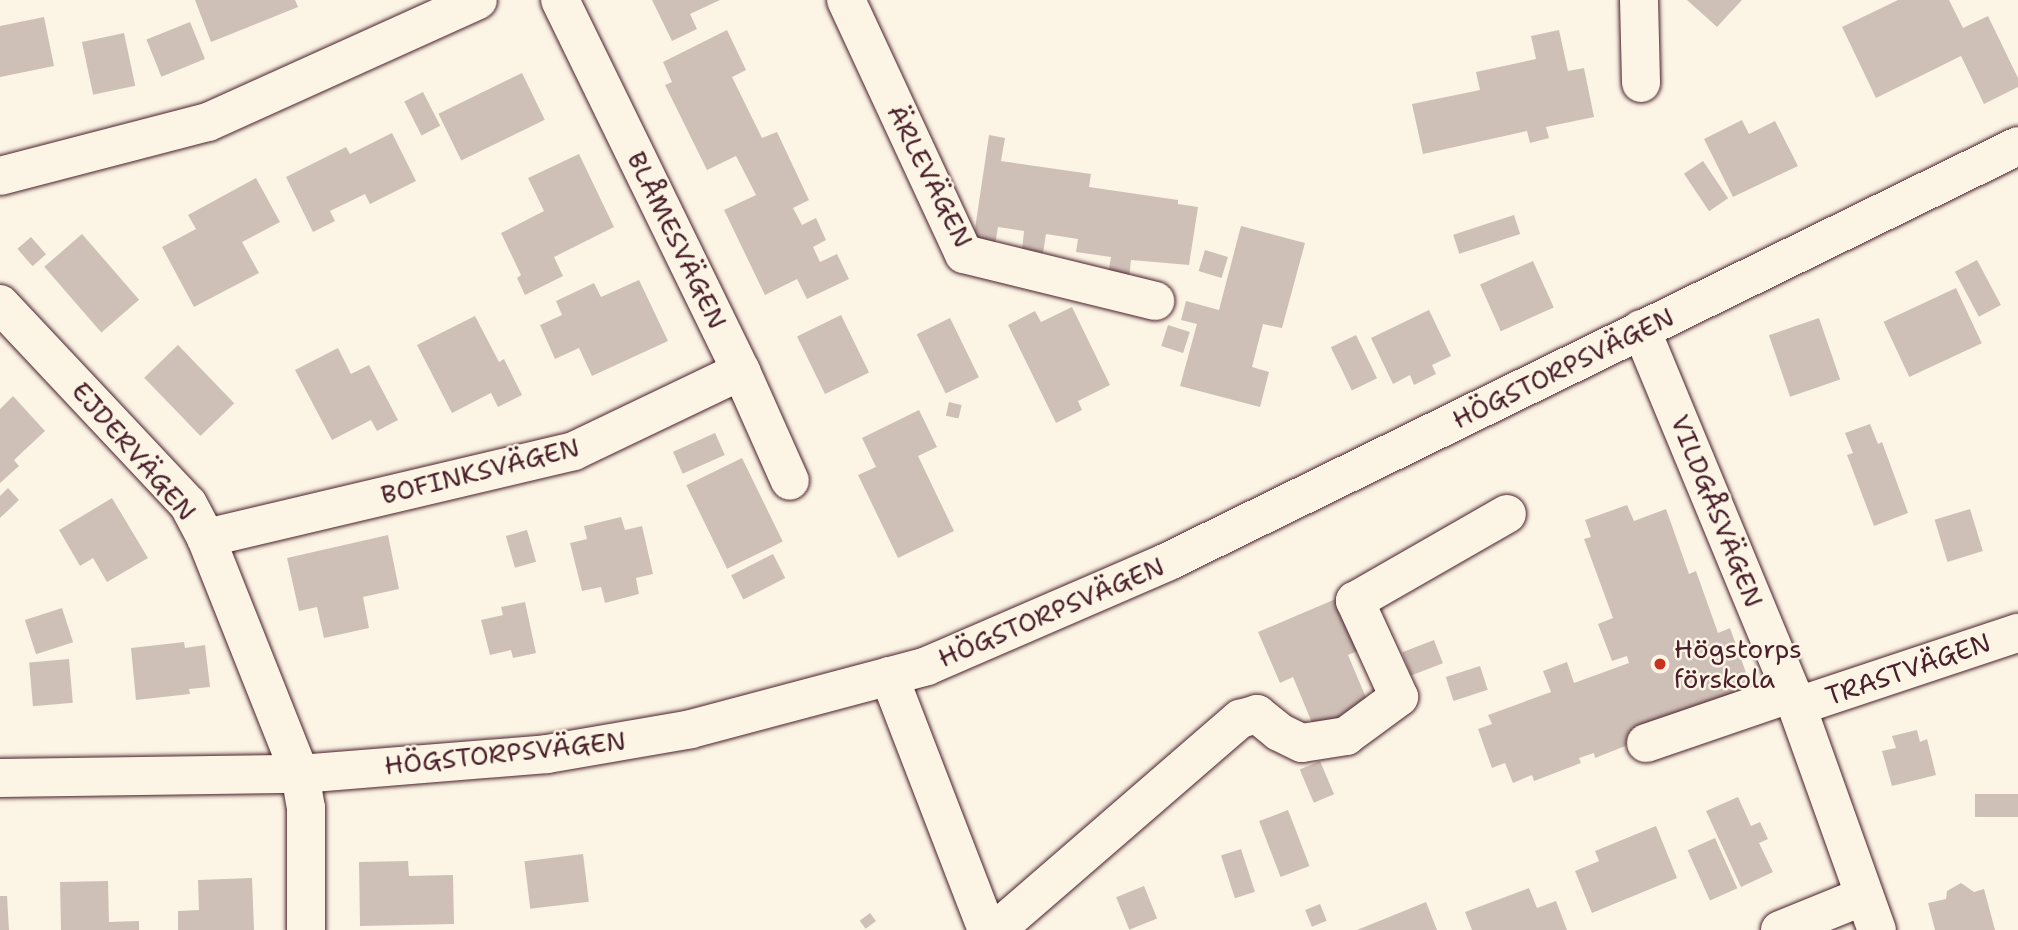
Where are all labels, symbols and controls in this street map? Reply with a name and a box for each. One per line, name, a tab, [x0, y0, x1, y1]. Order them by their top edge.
street label: ÄRLEVÄGEN	[881, 99, 979, 253]
street label: BLÅMESVÄGEN	[621, 146, 733, 334]
street label: HÖGSTORPSVÄGEN	[1447, 301, 1679, 435]
street label: EJDERVÄGEN	[65, 375, 203, 527]
street label: VILDGÅSVÄGEN	[1664, 410, 1770, 612]
street label: BOFINKSVÄGEN	[378, 431, 582, 511]
street label: HÖGSTORPSVÄGEN	[933, 550, 1169, 674]
street label: TRASTVÄGEN	[1822, 626, 1994, 712]
place label: Högstorps förskola	[1674, 633, 1802, 694]
marker: Högstorps förskola	[1652, 656, 1668, 672]
street label: HÖGSTORPSVÄGEN	[383, 725, 627, 781]

